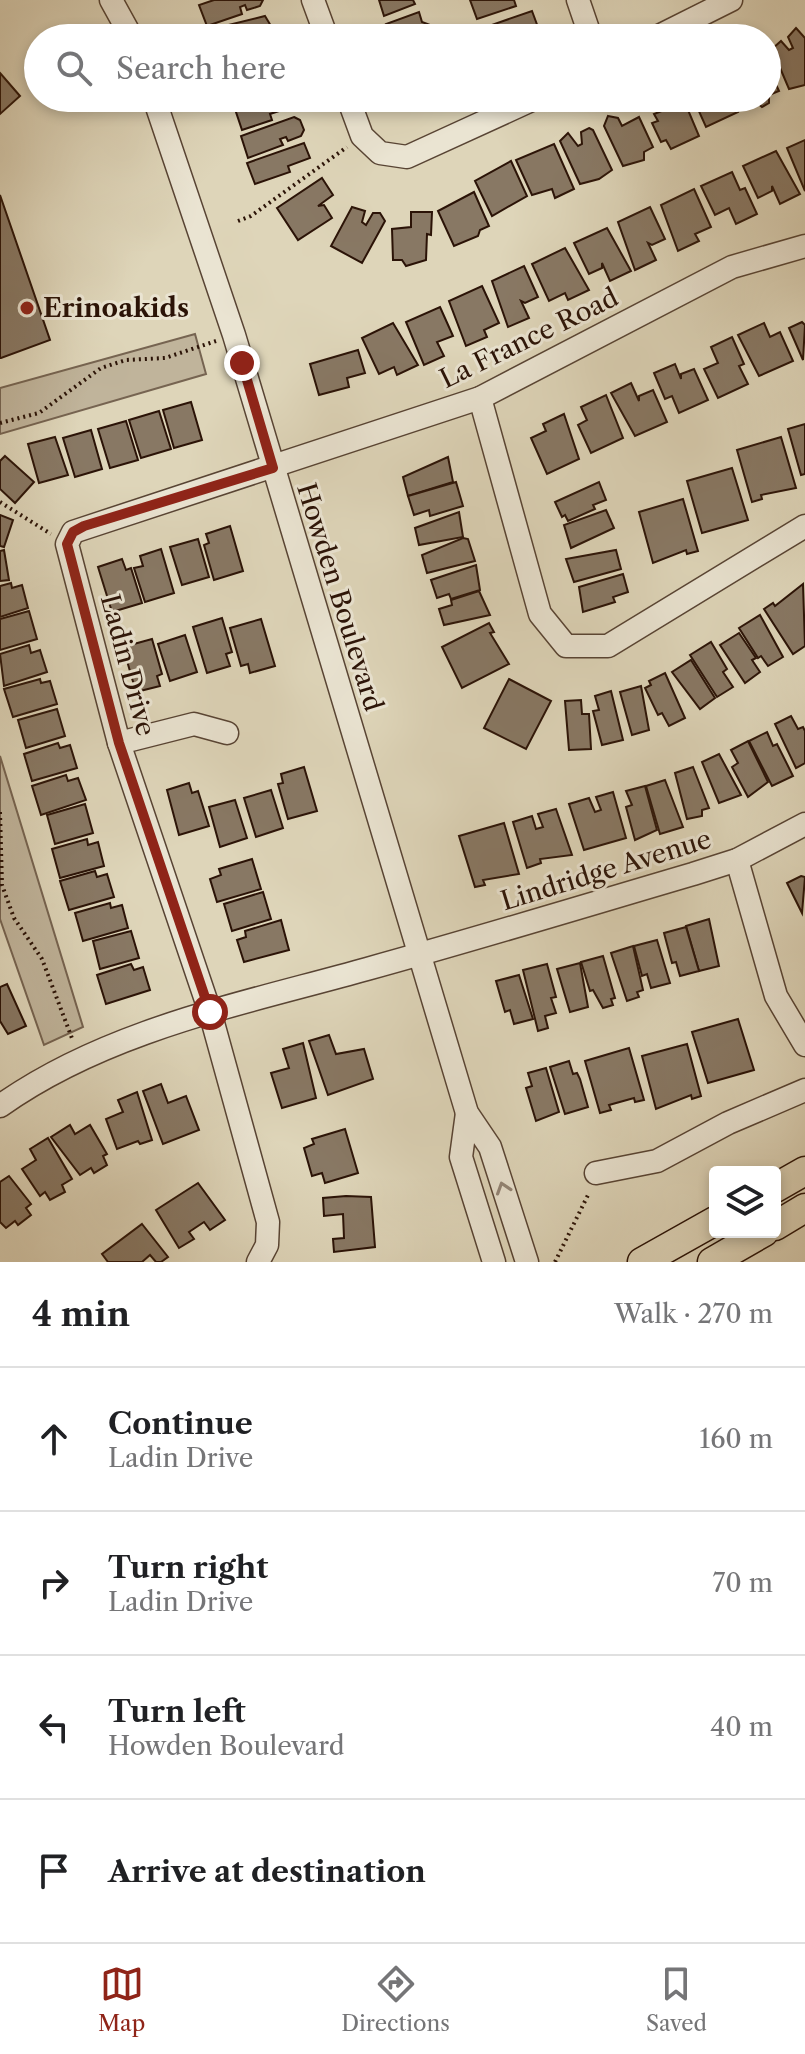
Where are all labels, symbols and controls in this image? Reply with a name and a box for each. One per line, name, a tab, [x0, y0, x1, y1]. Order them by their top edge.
search box	[24, 24, 781, 112]
icon: search	[52, 46, 96, 90]
text: Search here	[116, 50, 286, 87]
street label: La France Road	[435, 281, 624, 395]
place label: Erinoakids	[43, 292, 189, 324]
marker: Erinoakids	[18, 299, 36, 317]
route end	[224, 345, 260, 381]
street label: Howden Boulevard	[290, 479, 390, 715]
street label: Ladin Drive	[94, 591, 162, 739]
street label: Lindridge Avenue	[497, 823, 715, 917]
route start	[192, 994, 228, 1030]
map controls	[709, 1166, 781, 1238]
button: layers	[709, 1166, 781, 1238]
one-way arrow	[496, 1181, 512, 1195]
text: 4 min	[32, 1293, 130, 1335]
text: Walk · 270 m	[614, 1298, 773, 1330]
text: Continue	[108, 1405, 253, 1442]
icon: ahead	[32, 1417, 76, 1461]
text: 160 m	[699, 1423, 773, 1455]
text: Ladin Drive	[108, 1442, 253, 1474]
text: Turn right	[108, 1549, 268, 1586]
icon: right	[32, 1561, 76, 1605]
text: 70 m	[713, 1567, 773, 1599]
text: Ladin Drive	[108, 1586, 253, 1618]
text: Turn left	[108, 1693, 245, 1730]
icon: left	[32, 1705, 76, 1749]
text: 40 m	[710, 1711, 773, 1743]
text: Howden Boulevard	[108, 1730, 345, 1762]
icon: arrive	[32, 1849, 76, 1893]
text: Arrive at destination	[108, 1853, 426, 1890]
tab: Map	[98, 1962, 145, 2037]
tab: Directions	[341, 1962, 450, 2037]
tab: Saved	[646, 1962, 707, 2037]

